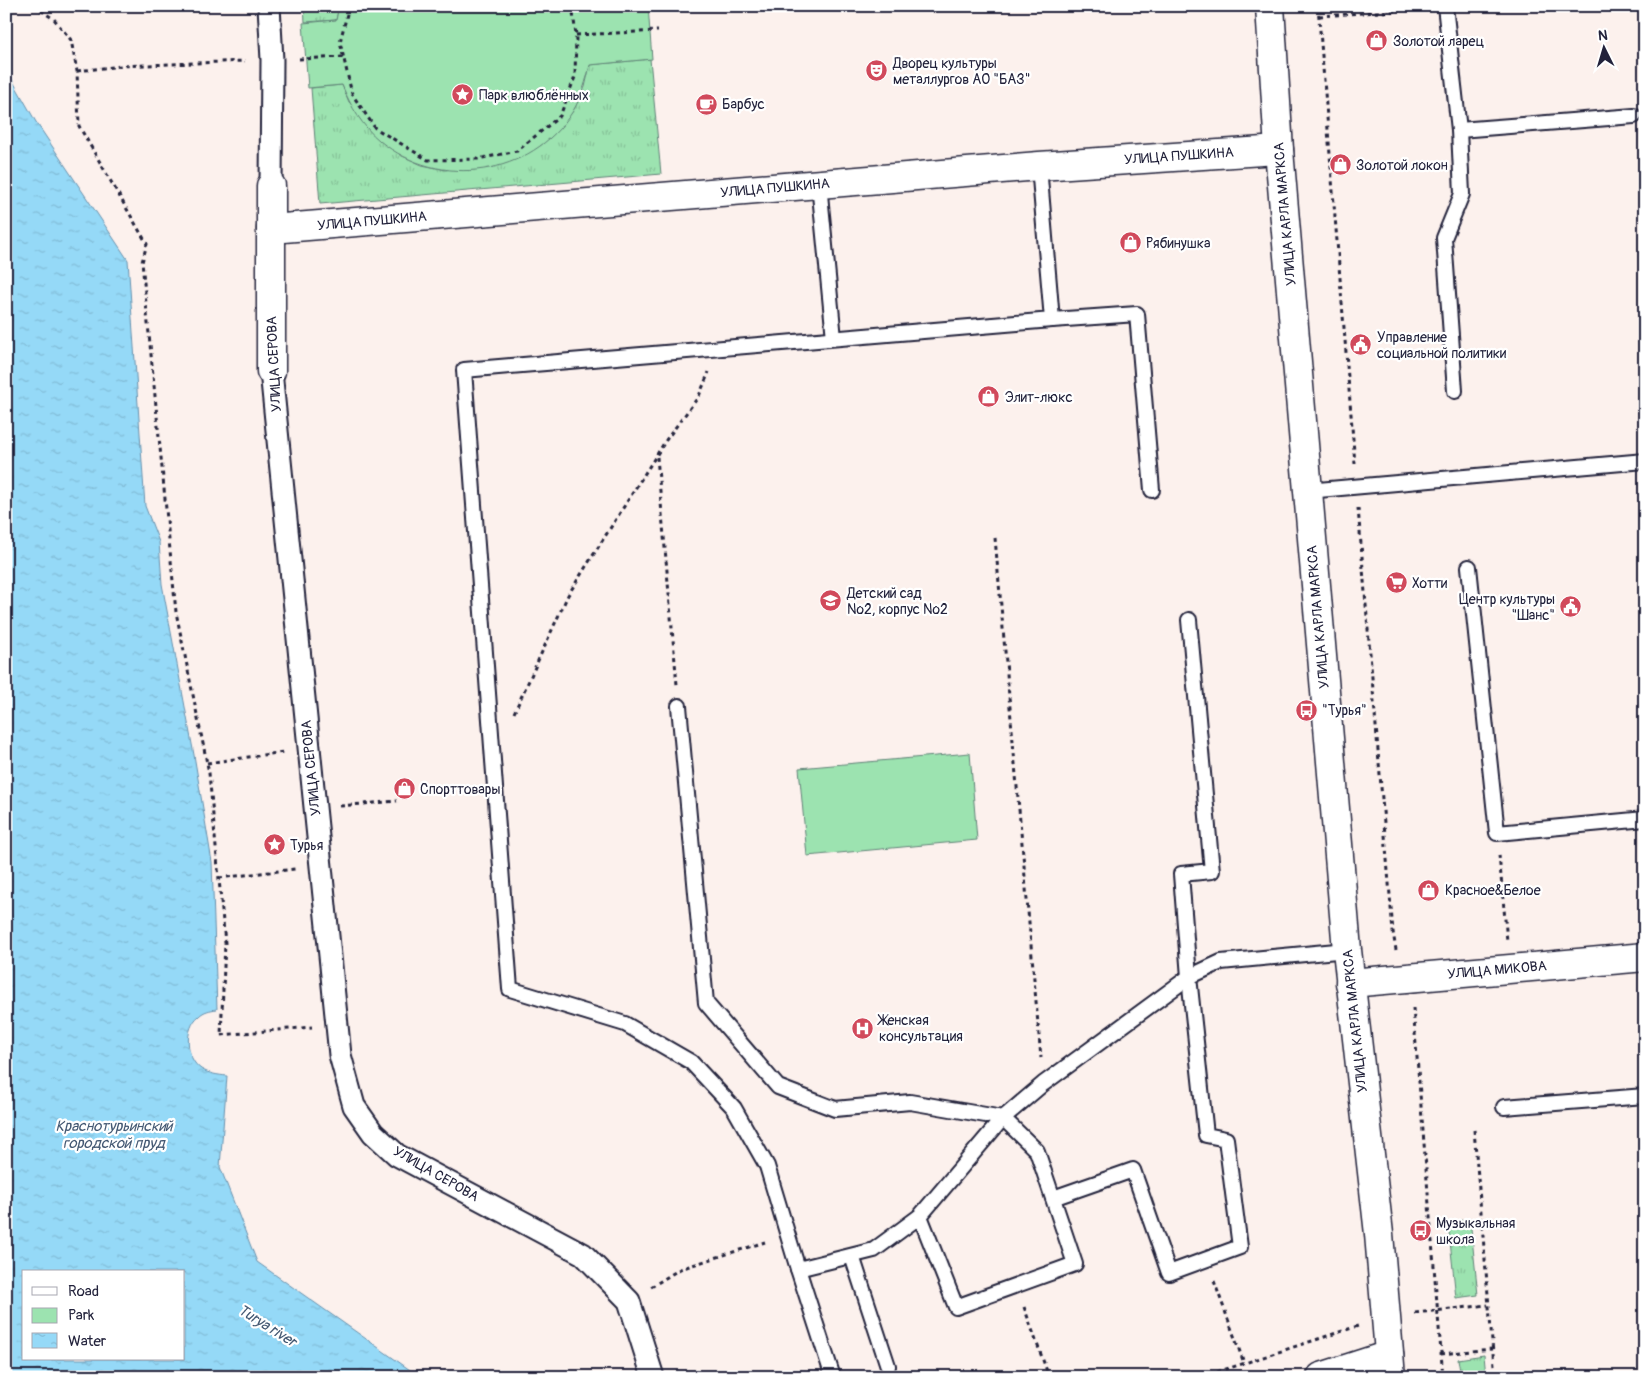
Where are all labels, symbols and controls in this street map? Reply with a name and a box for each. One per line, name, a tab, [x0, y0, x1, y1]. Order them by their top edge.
north arrow	[1578, 22, 1628, 72]
text: N	[1597, 27, 1608, 44]
shop icon: Золотой ларец	[1365, 29, 1389, 53]
place label: Золотой ларец	[1393, 33, 1484, 50]
place label: Дворец культуры металлургов АО "БАЗ"	[892, 55, 1030, 88]
theatre icon: Дворец культуры металлургов АО "БАЗ"	[865, 59, 889, 83]
place icon: Парк влюблённых	[451, 83, 475, 107]
place label: Парк влюблённых	[479, 87, 589, 104]
cafe icon: Барбус	[694, 92, 718, 116]
place label: Барбус	[722, 96, 765, 113]
street label: УЛИЦА КАРЛА МАРКСА	[1270, 142, 1300, 286]
street label: УЛИЦА ПУШКИНА	[1124, 144, 1234, 168]
shop icon: Золотой локон	[1328, 153, 1352, 177]
place label: Золотой локон	[1356, 157, 1448, 174]
street label: УЛИЦА ПУШКИНА	[720, 175, 830, 201]
street label: УЛИЦА ПУШКИНА	[317, 208, 427, 234]
shop icon: Рябинушка	[1118, 231, 1142, 255]
place label: Рябинушка	[1146, 235, 1210, 252]
street label: УЛИЦА СЕРОВА	[263, 316, 285, 412]
place label: Управление социальной политики	[1377, 329, 1506, 362]
public building icon: Управление социальной политики	[1349, 333, 1373, 357]
shop icon: Элит-люкс	[977, 385, 1001, 409]
place label: Элит-люкс	[1005, 389, 1073, 406]
street label: УЛИЦА КАРЛА МАРКСА	[1303, 545, 1333, 689]
supermarket icon: Хотти	[1384, 571, 1408, 595]
place label: Хотти	[1412, 575, 1447, 592]
place label: Детский сад №2, корпус №2	[846, 585, 948, 618]
school or university icon: Детский сад №2, корпус №2	[819, 589, 843, 613]
place label: Центр культуры "Шанс"	[1459, 591, 1555, 624]
public building icon: Центр культуры "Шанс"	[1559, 595, 1583, 619]
bus stop icon: "Турья"	[1294, 698, 1318, 722]
place label: "Турья"	[1322, 702, 1367, 719]
street label: УЛИЦА СЕРОВА	[298, 719, 324, 817]
shop icon: Спорттовары	[392, 777, 416, 801]
place label: Спорттовары	[420, 781, 500, 798]
place icon: Турья	[262, 833, 286, 857]
place label: Турья	[290, 837, 323, 854]
shop icon: Красное&Белое	[1417, 878, 1441, 902]
place label: Красное&Белое	[1445, 882, 1541, 899]
street label: УЛИЦА КАРЛА МАРКСА	[1339, 949, 1371, 1093]
street label: УЛИЦА МИКОВА	[1447, 957, 1547, 983]
place label: Женская консультация	[877, 1012, 963, 1045]
hospital icon: Женская консультация	[851, 1016, 875, 1040]
water label: Краснотурьинский городской пруд	[55, 1117, 174, 1153]
street label: УЛИЦА СЕРОВА	[390, 1143, 482, 1205]
place label: Музыкальная школа	[1436, 1215, 1515, 1248]
bus stop icon: Музыкальная школа	[1408, 1219, 1432, 1243]
legend	[22, 1270, 185, 1360]
text: Road	[68, 1282, 99, 1301]
water label: Turya river	[234, 1301, 301, 1352]
text: Park	[68, 1306, 95, 1325]
text: Water	[68, 1332, 107, 1351]

